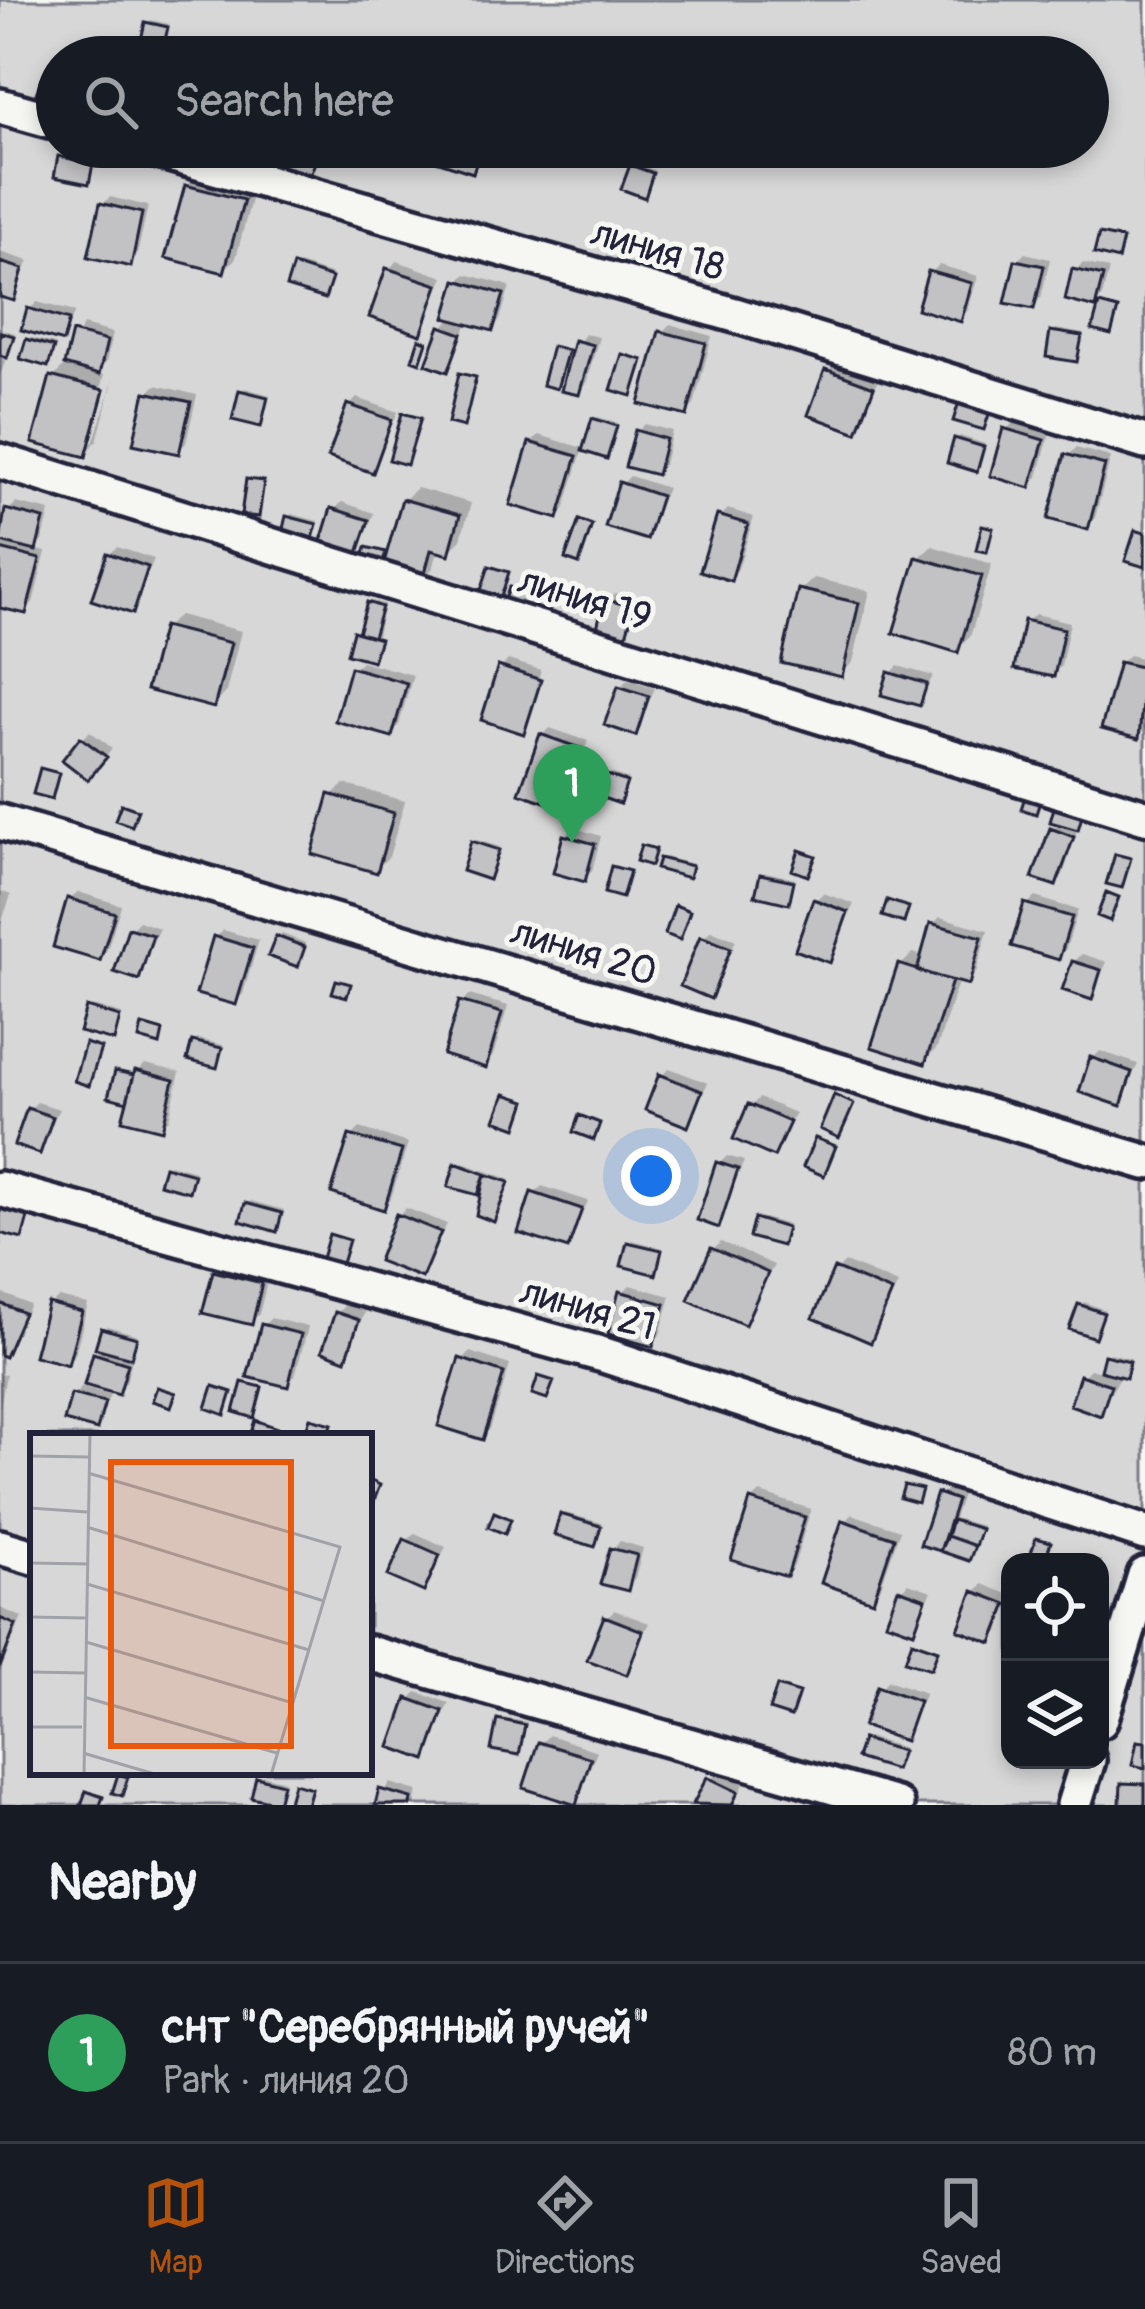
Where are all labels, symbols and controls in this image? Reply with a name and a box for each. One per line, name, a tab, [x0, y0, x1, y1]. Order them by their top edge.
search box	[36, 36, 1109, 168]
icon: search	[78, 69, 144, 135]
text: Search here	[174, 74, 394, 130]
street label: линия 18	[586, 208, 730, 292]
street label: линия 19	[512, 556, 658, 642]
pin: 1	[533, 744, 611, 843]
street label: линия 20	[505, 907, 663, 997]
your location	[621, 1146, 681, 1206]
street label: линия 21	[515, 1266, 661, 1352]
inset map	[30, 1433, 372, 1775]
map controls	[1001, 1553, 1109, 1769]
button: locate	[1001, 1553, 1109, 1661]
button: layers	[1001, 1661, 1109, 1769]
text: Nearby	[48, 1851, 196, 1915]
text: снт "Серебрянный ручей"	[162, 2000, 650, 2056]
text: 1	[79, 2028, 95, 2077]
text: 80 m	[1008, 2028, 1097, 2077]
text: Park · линия 20	[162, 2056, 410, 2105]
tab: Map	[143, 2170, 209, 2283]
tab: Directions	[495, 2170, 635, 2283]
tab: Saved	[920, 2170, 1002, 2283]

